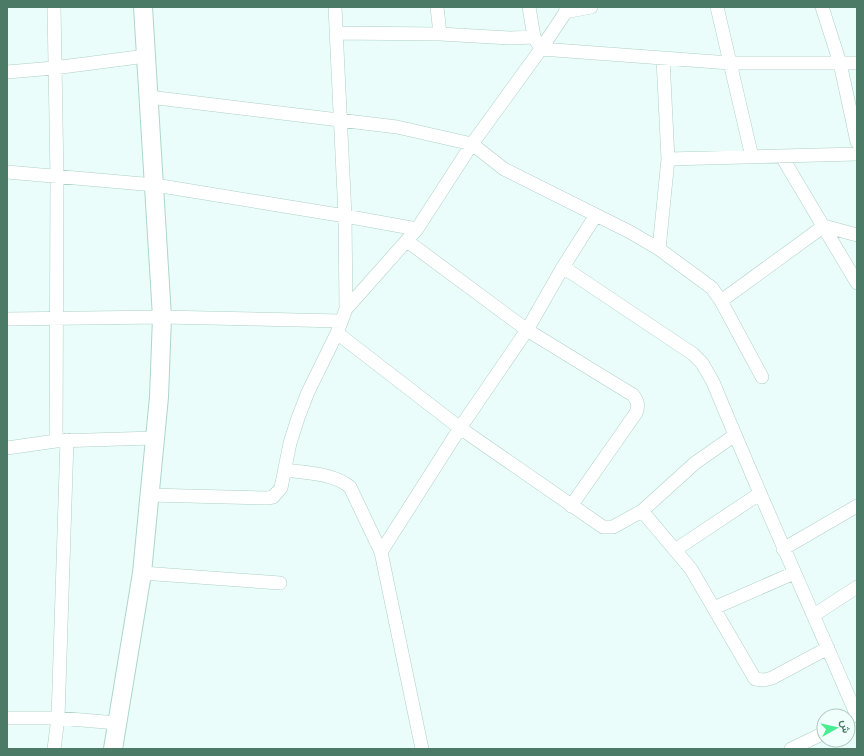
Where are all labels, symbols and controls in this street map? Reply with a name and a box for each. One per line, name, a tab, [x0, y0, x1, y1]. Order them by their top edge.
north arrow	[816, 708, 856, 748]
text: ش	[838, 719, 854, 734]

